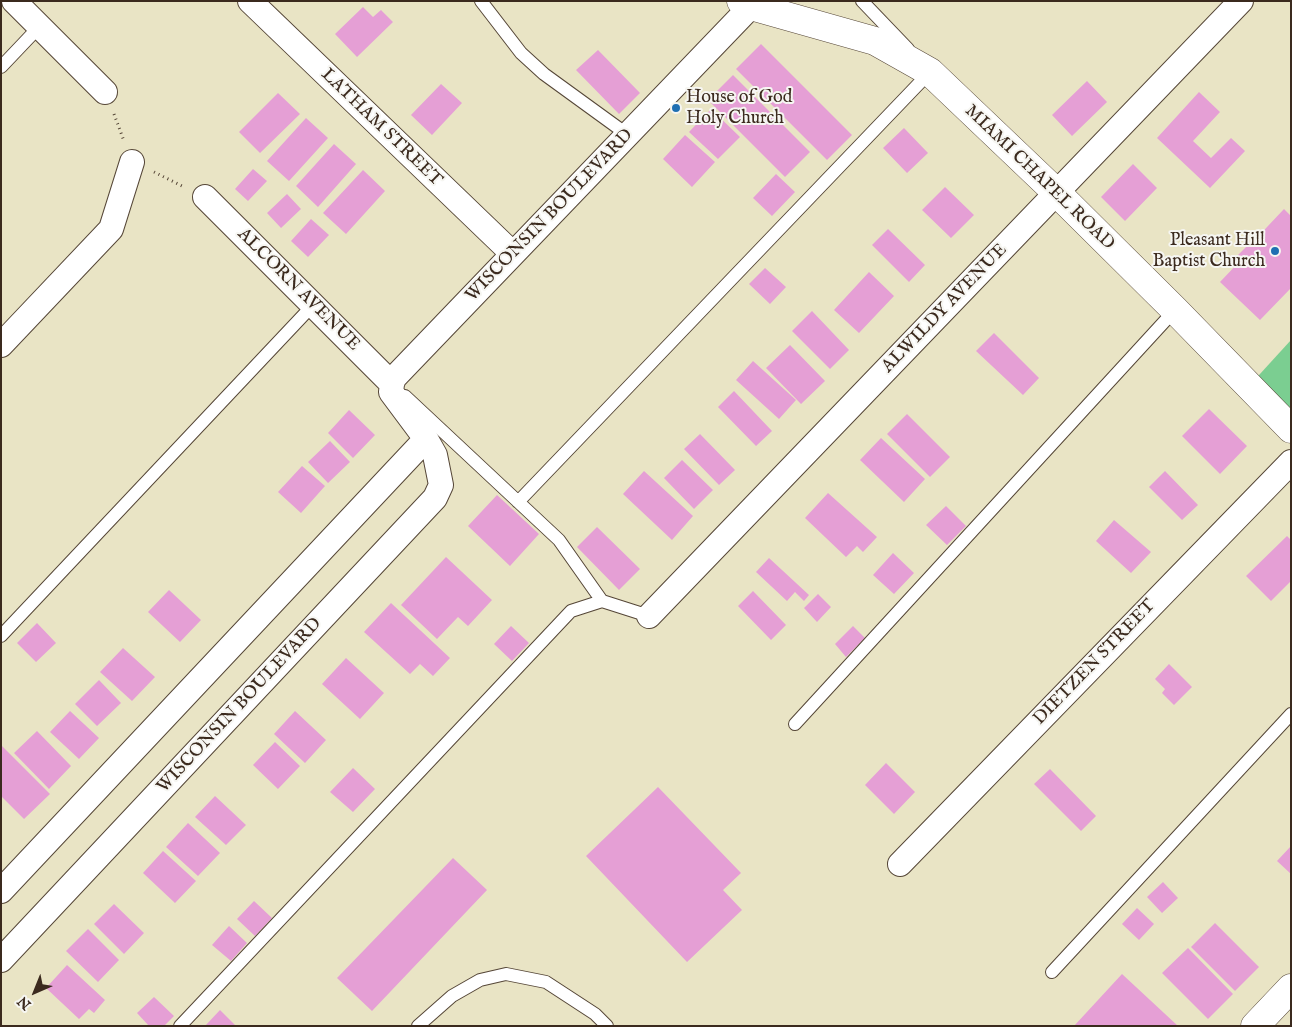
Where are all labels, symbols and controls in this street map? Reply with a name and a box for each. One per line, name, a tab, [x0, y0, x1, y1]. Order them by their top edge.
street label: LATHAM STREET	[316, 65, 446, 191]
place label: House of God Holy Church	[686, 87, 792, 130]
street label: MIAMI CHAPEL ROAD	[960, 101, 1118, 255]
marker: House of God Holy Church	[670, 102, 682, 114]
street label: WISCONSIN BOULEVARD	[462, 125, 638, 307]
street label: ALCORN AVENUE	[232, 224, 364, 356]
place label: Pleasant Hill Baptist Church	[1153, 230, 1265, 272]
street label: ALWILDY AVENUE	[878, 240, 1012, 378]
marker: Pleasant Hill Baptist Church	[1269, 245, 1281, 257]
street label: DIETZEN STREET	[1030, 596, 1160, 730]
street label: WISCONSIN BOULEVARD	[153, 614, 327, 798]
north arrow	[10, 967, 60, 1017]
text: N	[14, 992, 35, 1013]

